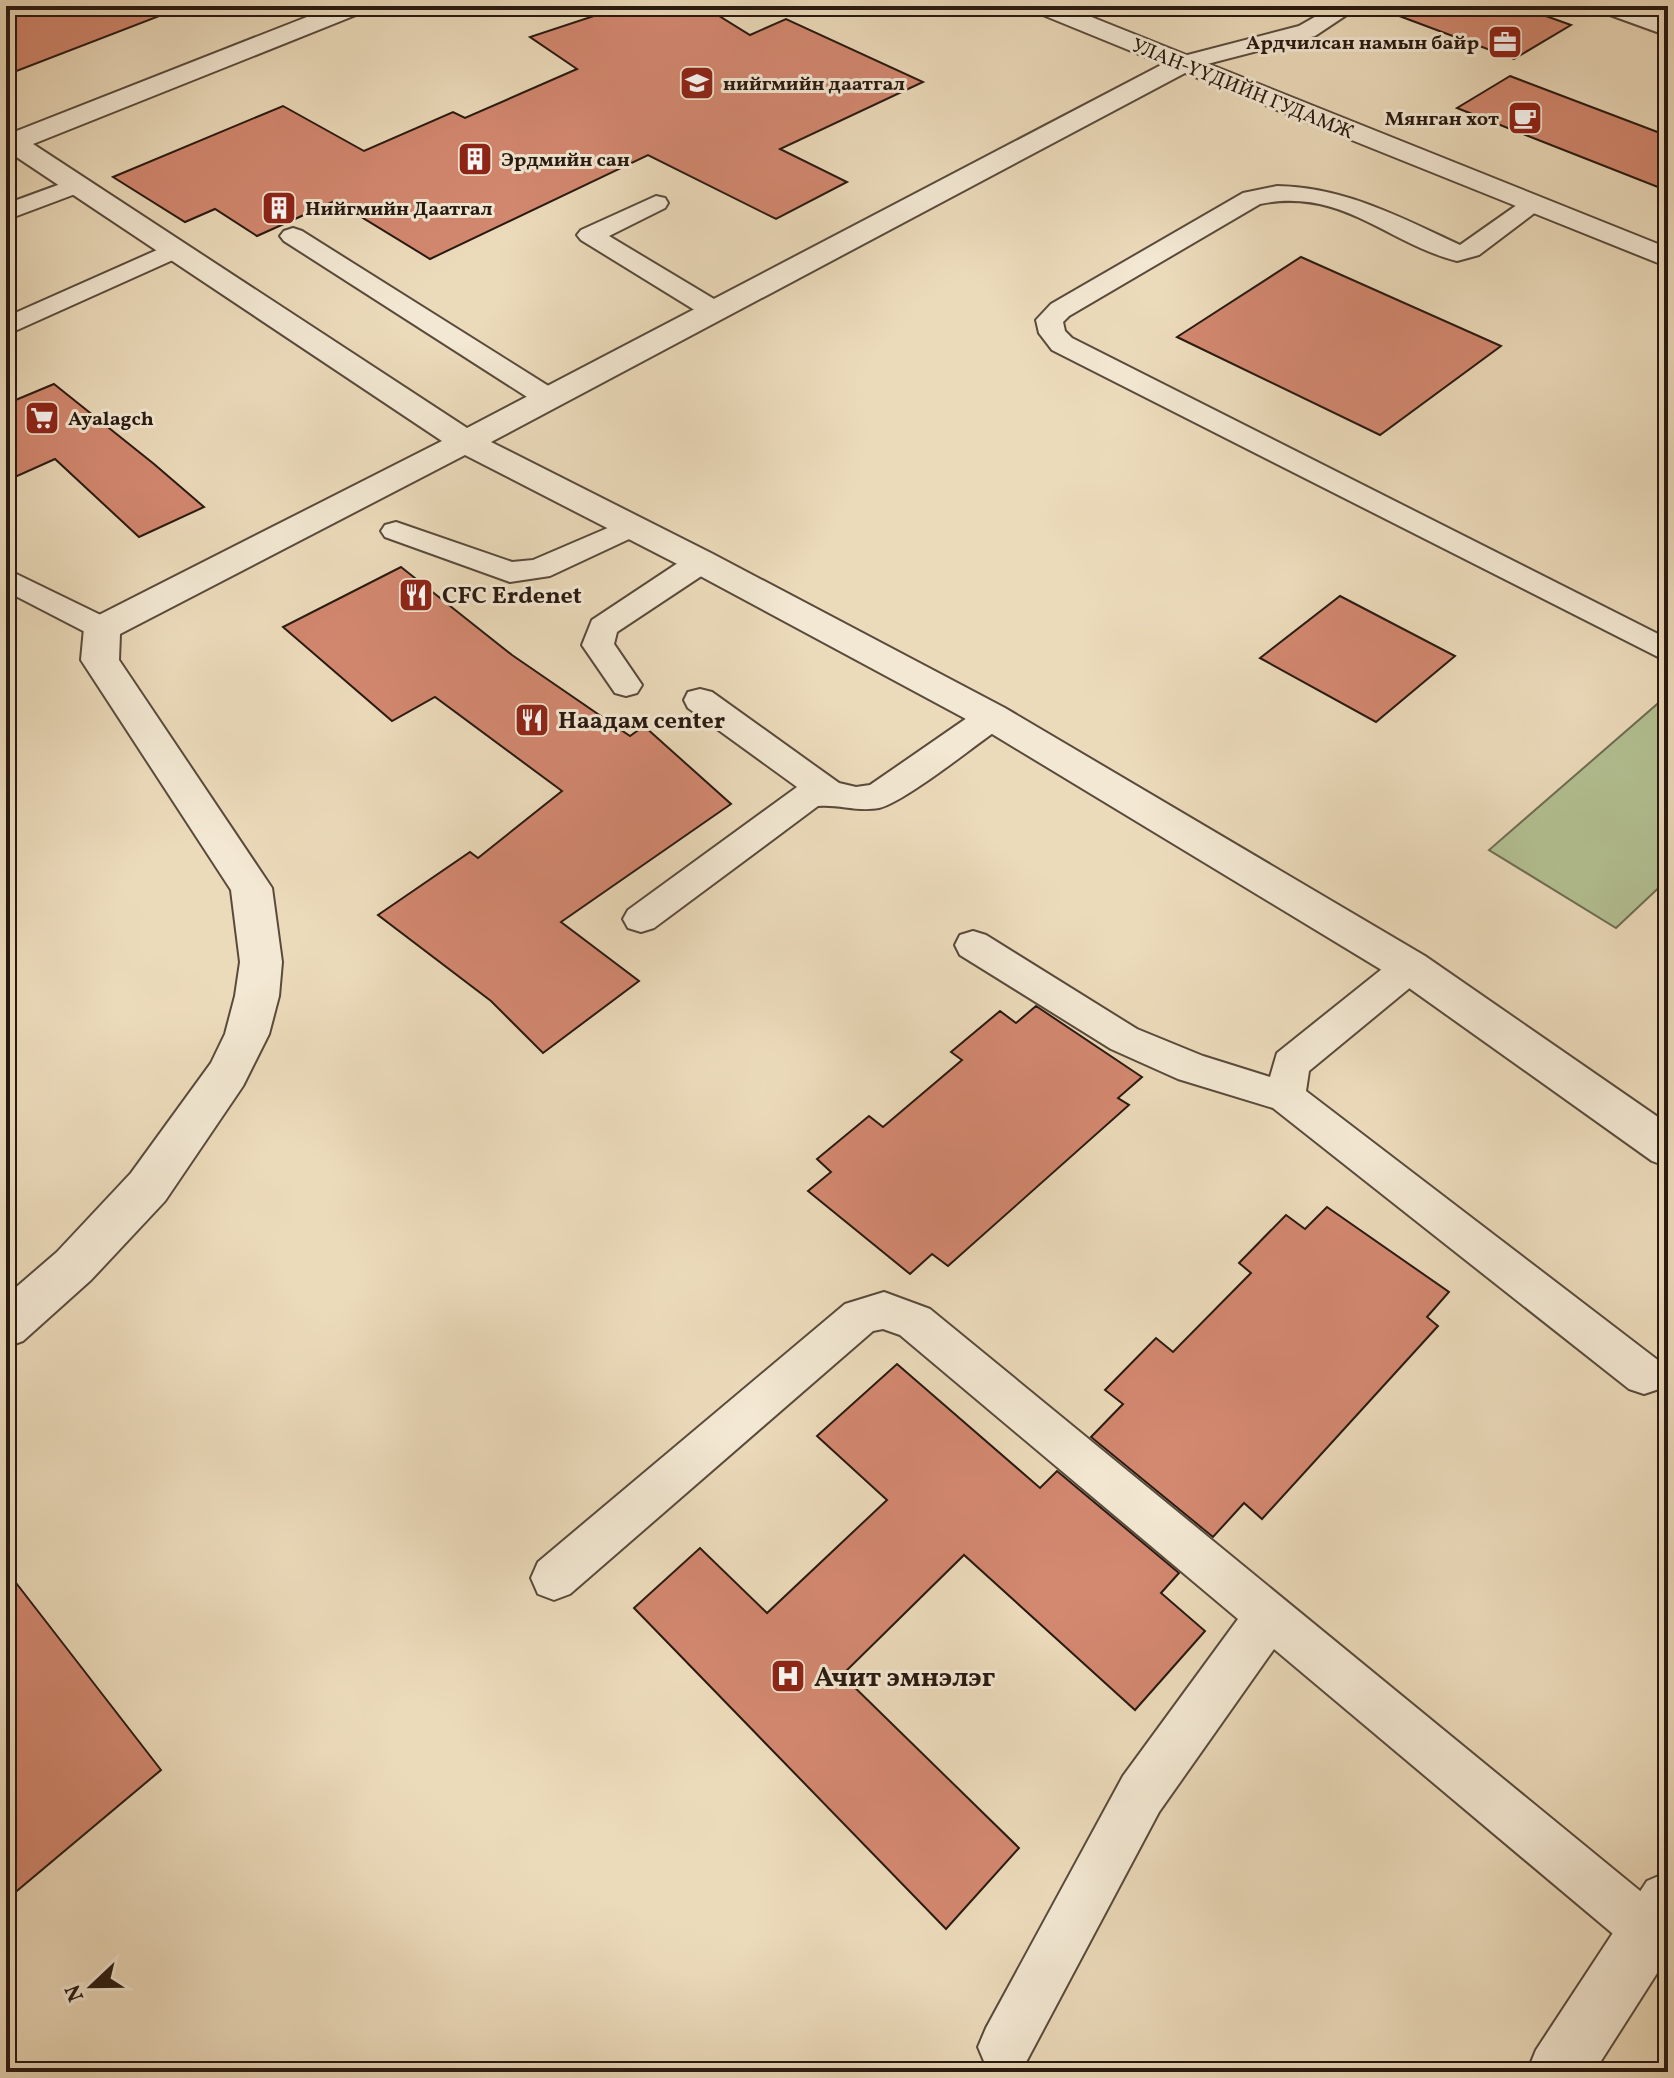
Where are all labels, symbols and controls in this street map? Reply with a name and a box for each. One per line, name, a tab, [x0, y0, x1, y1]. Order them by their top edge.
office icon: Ардчилсан намын байр	[1486, 23, 1524, 61]
place label: Ардчилсан намын байр	[1246, 30, 1479, 58]
street label: УЛАН-ҮҮДИЙН ГУДАМЖ	[1127, 32, 1357, 147]
school or university icon: нийгмийн даатгал	[678, 64, 716, 102]
place label: нийгмийн даатгал	[723, 71, 905, 99]
cafe icon: Мянган хот	[1506, 99, 1544, 137]
place label: Мянган хот	[1385, 106, 1499, 134]
building icon: Эрдмийн сан	[456, 140, 494, 178]
place label: Эрдмийн сан	[501, 147, 630, 175]
building icon: Нийгмийн Даатгал	[260, 189, 298, 227]
place label: Нийгмийн Даатгал	[305, 196, 493, 224]
supermarket icon: Ayalagch	[23, 399, 61, 437]
place label: Ayalagch	[68, 406, 154, 434]
restaurant icon: CFC Erdenet	[397, 576, 435, 614]
place label: CFC Erdenet	[442, 580, 582, 614]
restaurant icon: Наадам center	[513, 701, 551, 739]
place label: Наадам center	[558, 705, 725, 739]
hospital icon: Ачит эмнэлэг	[769, 1657, 807, 1695]
place label: Ачит эмнэлэг	[814, 1659, 996, 1698]
north arrow	[52, 1946, 132, 2026]
text: N	[58, 1979, 93, 2006]

